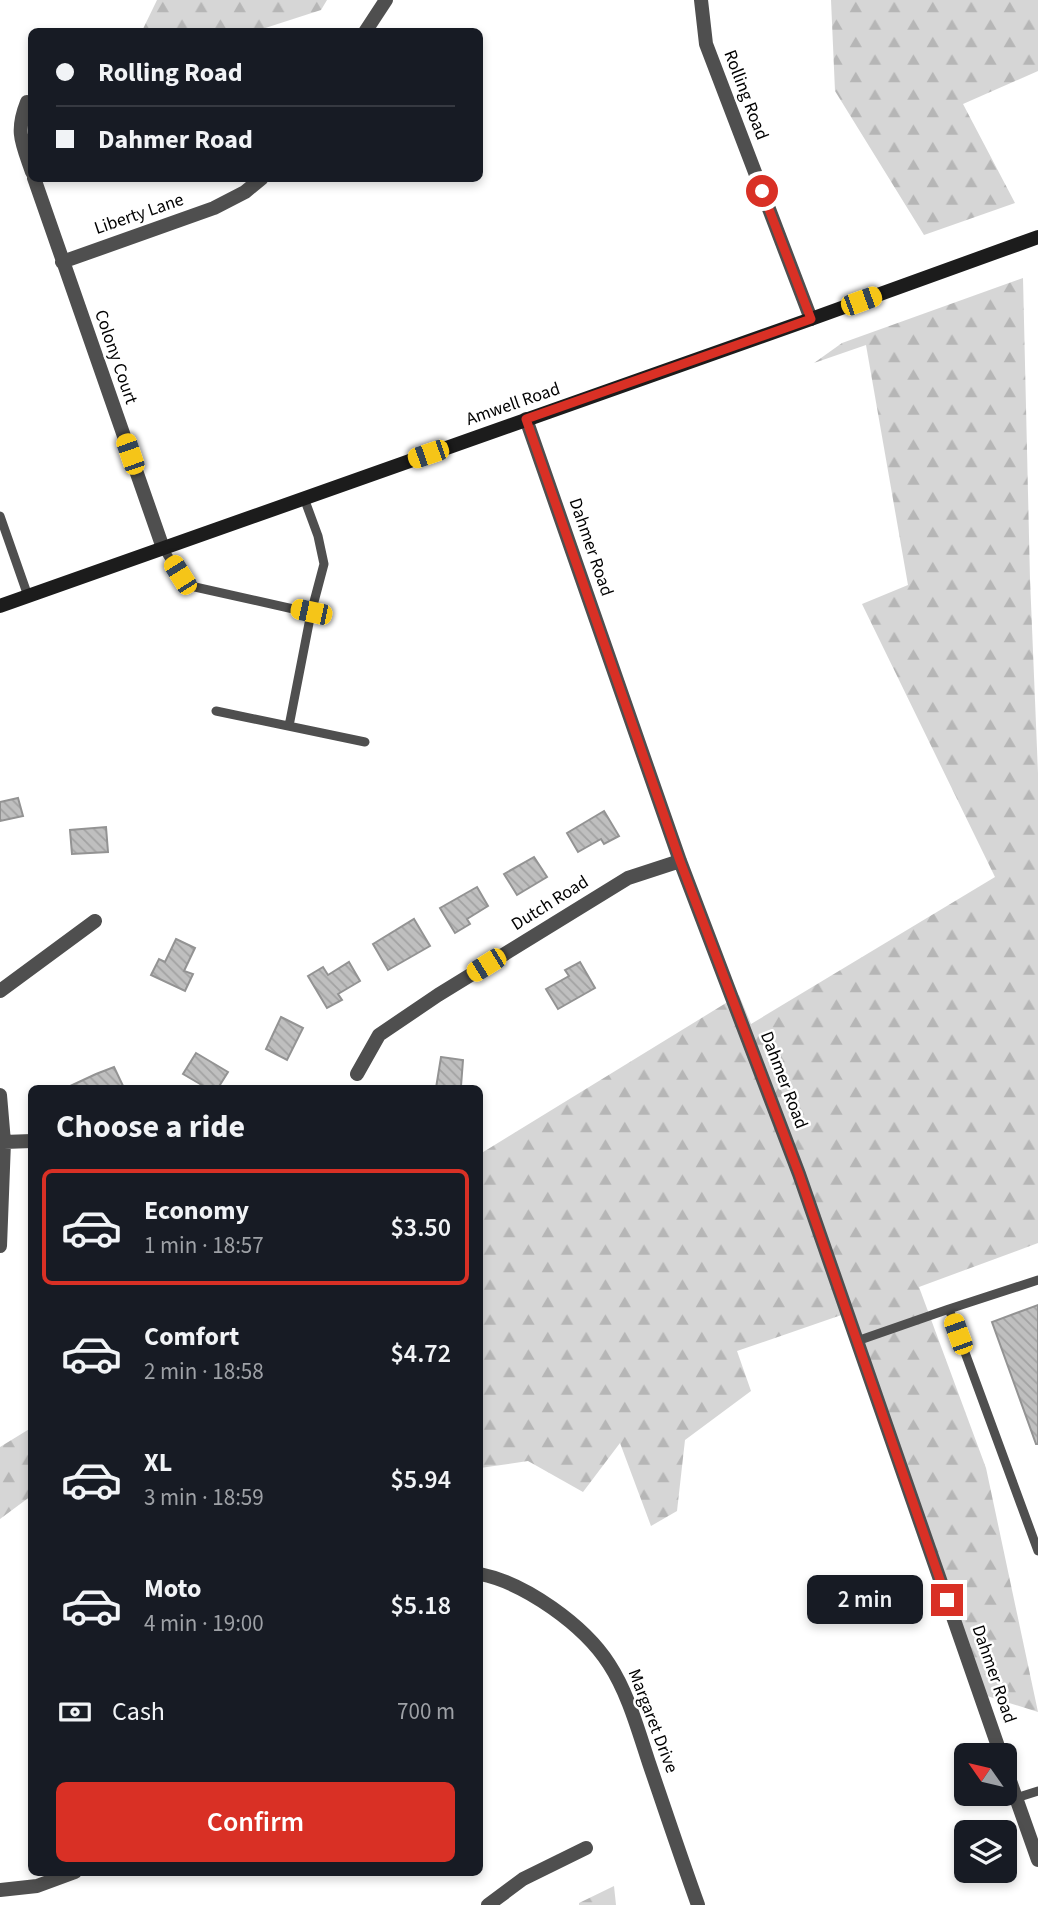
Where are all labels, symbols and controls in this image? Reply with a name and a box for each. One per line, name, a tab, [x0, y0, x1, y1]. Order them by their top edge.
street label: Rolling Road	[717, 46, 775, 144]
text: Rolling Road	[98, 54, 243, 91]
text: Dahmer Road	[98, 121, 253, 158]
route start	[746, 175, 778, 207]
street label: Liberty Lane	[91, 187, 187, 241]
car	[838, 284, 885, 318]
street label: Colony Court	[88, 306, 144, 408]
street label: Amwell Road	[463, 376, 563, 432]
car	[114, 431, 147, 477]
car	[405, 437, 452, 471]
street label: Dahmer Road	[563, 495, 619, 599]
car	[160, 552, 201, 598]
car	[289, 597, 334, 627]
street label: Dutch Road	[507, 869, 593, 937]
car	[463, 945, 510, 985]
street label: Dahmer Road	[754, 1028, 814, 1132]
text: Choose a ride	[56, 1104, 245, 1150]
text: Economy	[144, 1192, 249, 1229]
icon: car	[60, 1196, 123, 1259]
text: $3.50	[390, 1209, 451, 1246]
text: 1 min · 18:57	[144, 1229, 264, 1262]
car	[941, 1311, 976, 1357]
text: Comfort	[144, 1318, 239, 1355]
icon: car	[60, 1322, 123, 1385]
text: $4.72	[390, 1335, 451, 1372]
text: 2 min · 18:58	[144, 1355, 264, 1388]
text: XL	[144, 1444, 172, 1481]
icon: car	[60, 1448, 123, 1511]
text: $5.94	[390, 1461, 451, 1498]
text: 3 min · 18:59	[144, 1481, 264, 1514]
text: Moto	[144, 1570, 201, 1607]
icon: car	[60, 1574, 123, 1637]
callout: 2 min	[807, 1576, 922, 1624]
text: 2 min	[838, 1583, 892, 1616]
route end	[931, 1584, 963, 1616]
text: $5.18	[390, 1587, 451, 1624]
text: 4 min · 19:00	[144, 1607, 264, 1640]
street label: Dahmer Road	[966, 1622, 1022, 1726]
street label: Margaret Drive	[622, 1665, 684, 1777]
icon: cash	[56, 1693, 94, 1731]
text: Cash	[112, 1693, 165, 1730]
text: 700 m	[397, 1695, 455, 1728]
north arrow	[954, 1743, 1017, 1806]
map controls	[954, 1743, 1017, 1883]
button: Confirm	[56, 1782, 455, 1862]
button: layers	[954, 1820, 1017, 1883]

